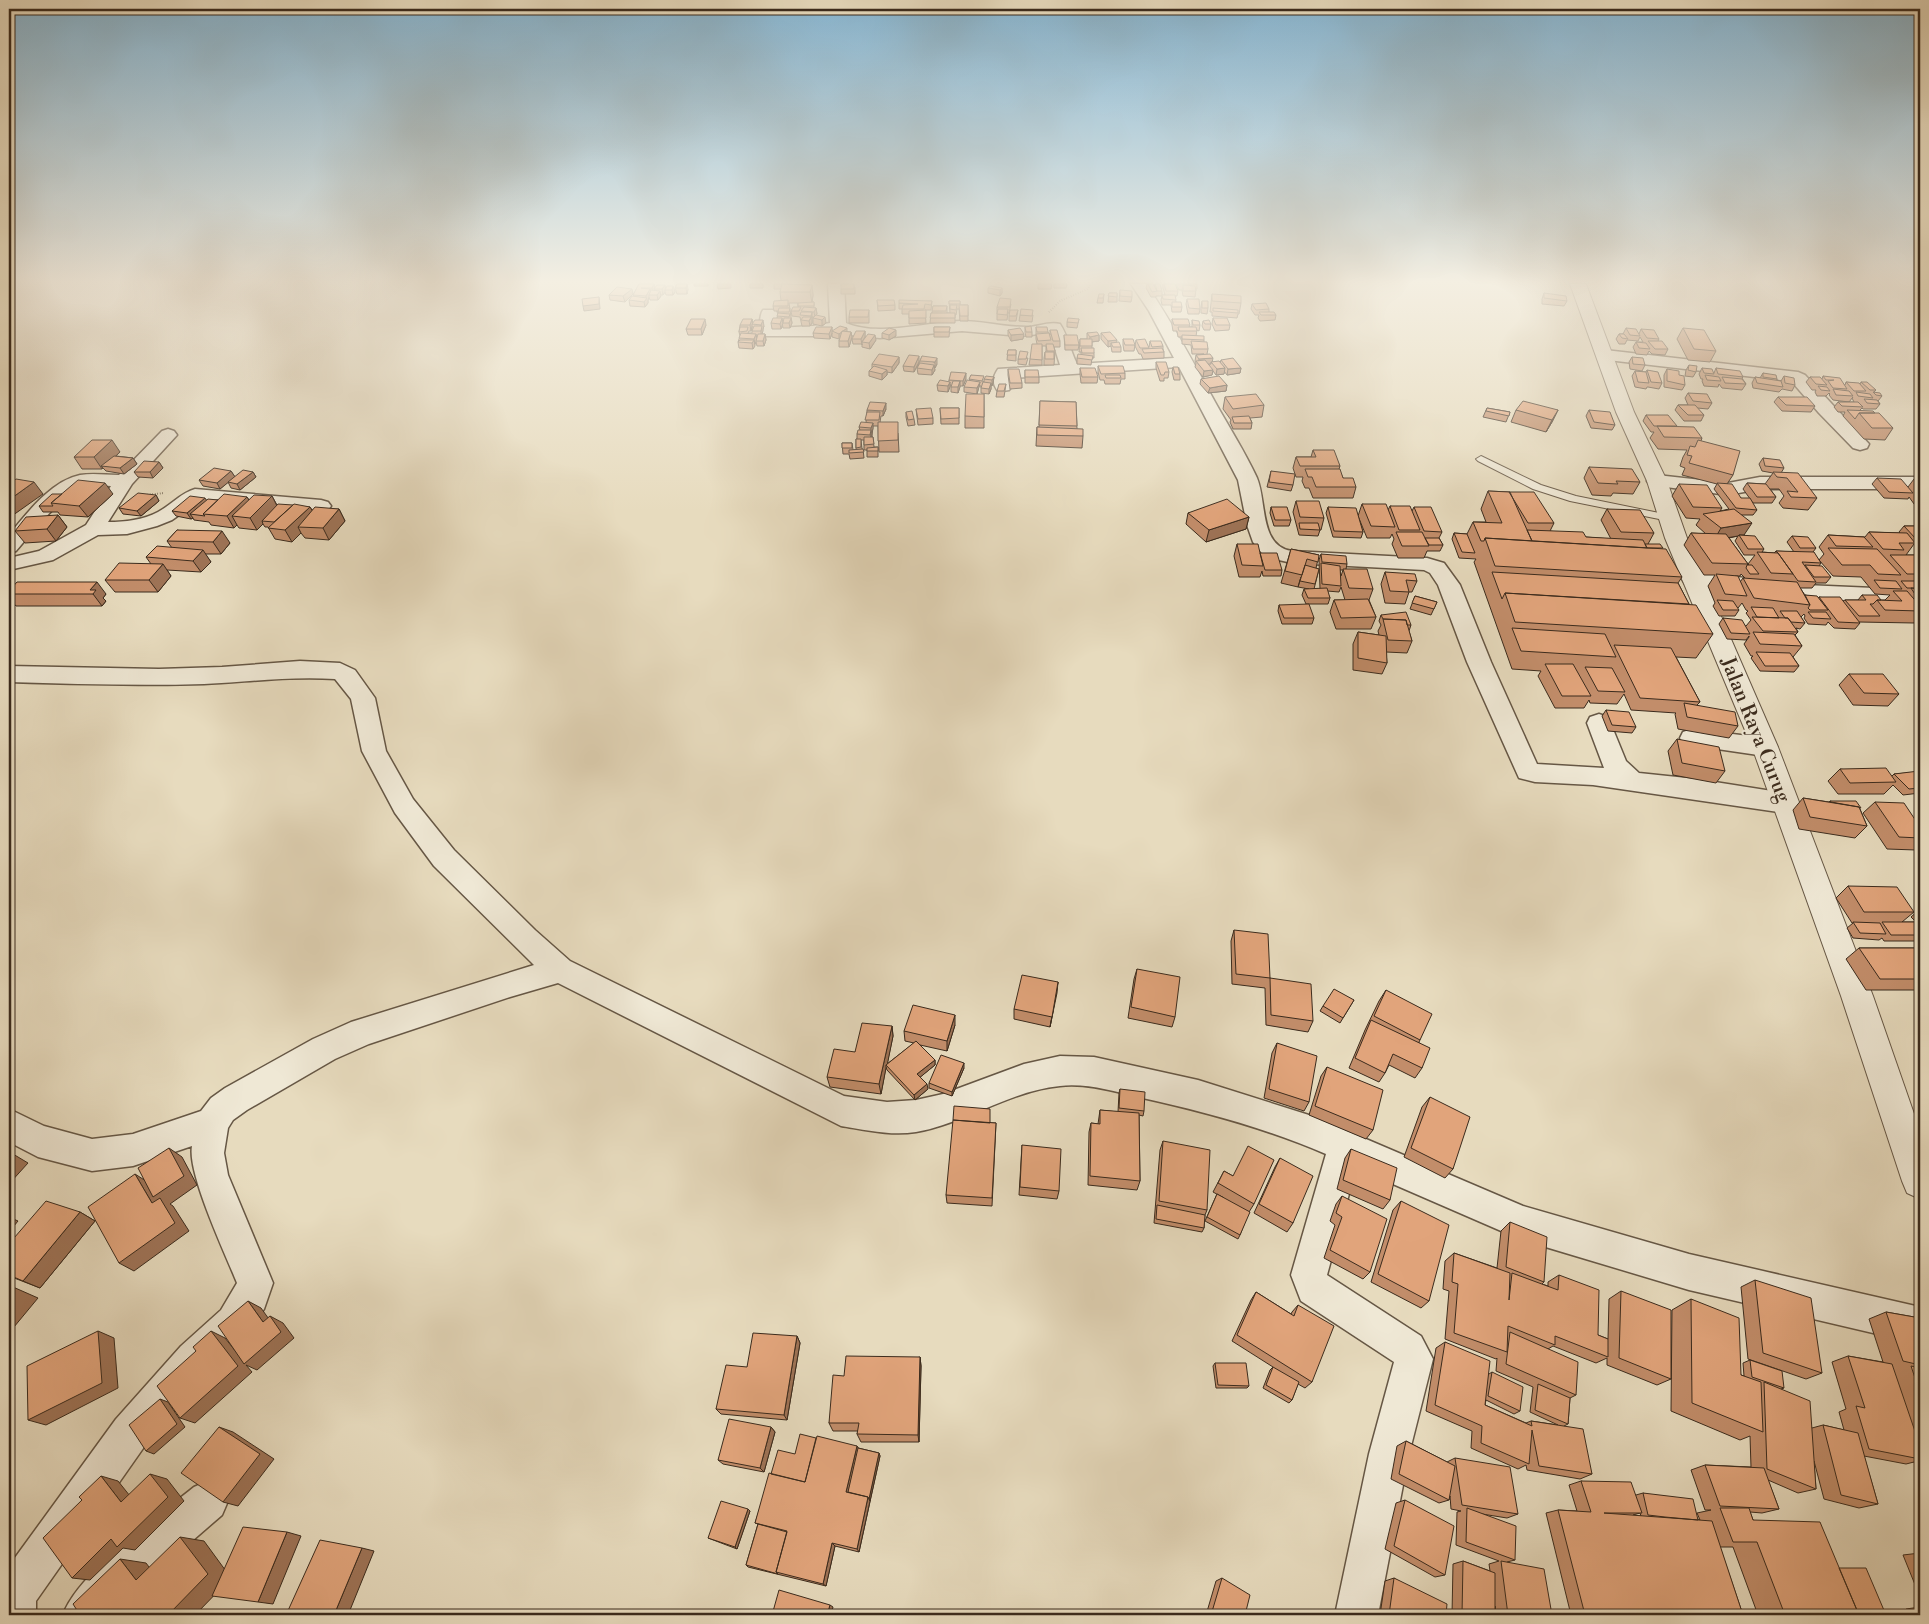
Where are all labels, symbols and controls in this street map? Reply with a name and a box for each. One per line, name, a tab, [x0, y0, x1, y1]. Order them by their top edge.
street label: Jalan Raya Curug	[1714, 653, 1796, 807]

